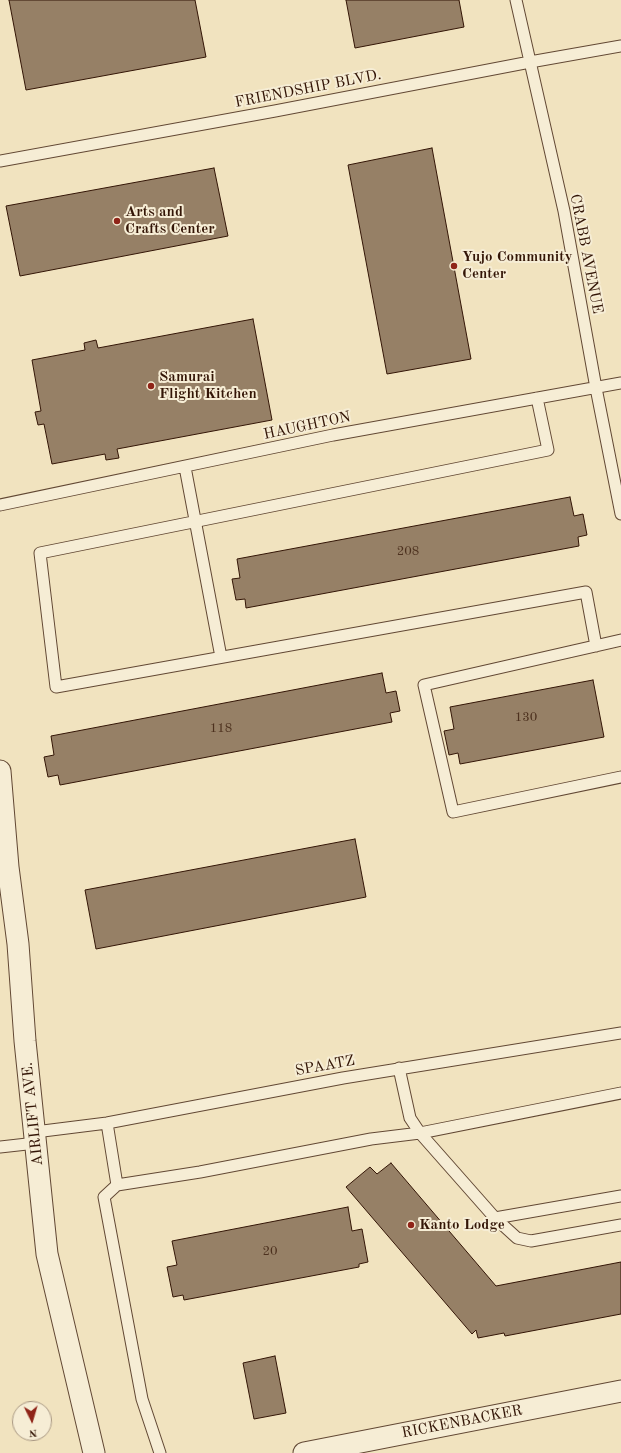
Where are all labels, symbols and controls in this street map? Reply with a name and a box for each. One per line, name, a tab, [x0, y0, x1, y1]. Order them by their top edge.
street label: FRIENDSHIP BLVD.	[233, 66, 383, 112]
street label: CRABB AVENUE	[566, 193, 606, 315]
place label: Arts and Crafts Center	[125, 203, 215, 238]
marker: Arts and Crafts Center	[112, 216, 122, 226]
place label: Yujo Community Center	[462, 248, 573, 283]
marker: Yujo Community Center	[449, 261, 459, 271]
place label: Samurai Flight Kitchen	[159, 368, 257, 403]
marker: Samurai Flight Kitchen	[146, 381, 156, 391]
street label: HAUGHTON	[262, 408, 352, 444]
house number: 208	[397, 544, 419, 560]
house number: 130	[515, 710, 537, 726]
house number: 118	[210, 721, 232, 737]
street label: SPAATZ	[294, 1052, 356, 1080]
street label: AIRLIFT AVE.	[19, 1061, 47, 1167]
place label: Kanto Lodge	[419, 1216, 505, 1234]
marker: Kanto Lodge	[406, 1220, 416, 1230]
house number: 20	[262, 1244, 278, 1260]
north arrow	[12, 1401, 52, 1441]
street label: RICKENBACKER	[400, 1401, 524, 1443]
text: N	[28, 1427, 38, 1438]

